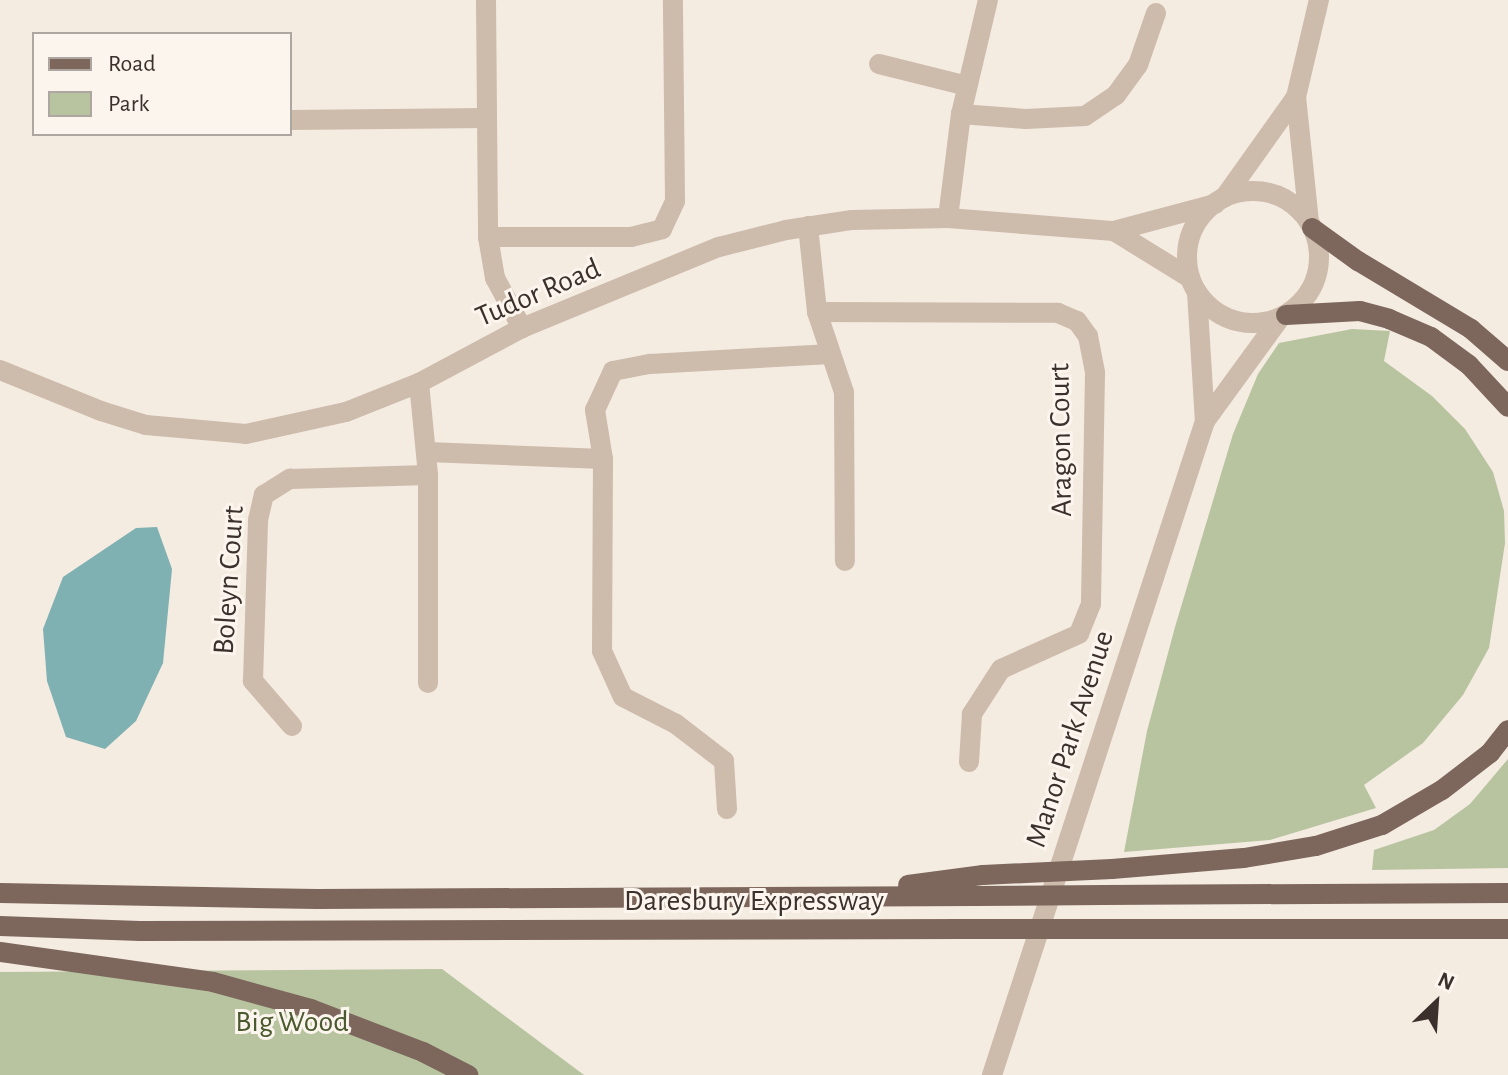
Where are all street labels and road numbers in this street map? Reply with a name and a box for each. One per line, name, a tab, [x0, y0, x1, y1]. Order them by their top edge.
street label: Tudor Road	[470, 251, 606, 335]
street label: Aragon Court	[1042, 363, 1080, 517]
street label: Boleyn Court	[206, 504, 252, 656]
street label: Manor Park Avenue	[1018, 626, 1122, 852]
street label: Daresbury Expressway	[624, 883, 884, 919]

